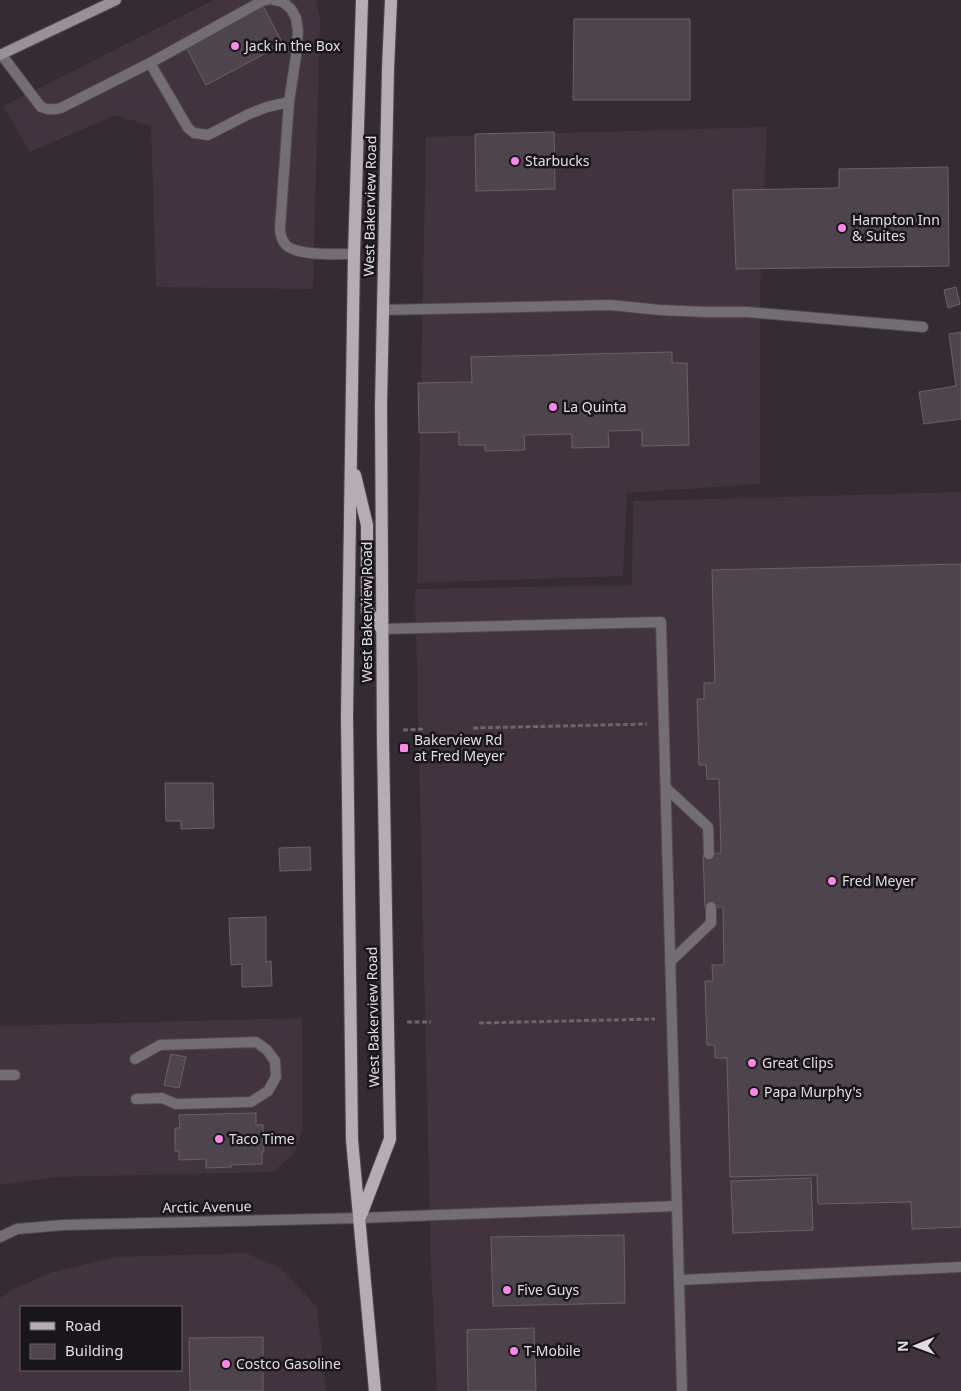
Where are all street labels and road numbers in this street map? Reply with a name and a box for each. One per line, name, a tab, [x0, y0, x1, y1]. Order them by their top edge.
street label: West Bakerview Road	[359, 135, 380, 277]
street label: West Bakerview Road	[357, 542, 376, 682]
street label: West Bakerview Road	[362, 946, 383, 1088]
street label: Arctic Avenue	[162, 1196, 252, 1217]

